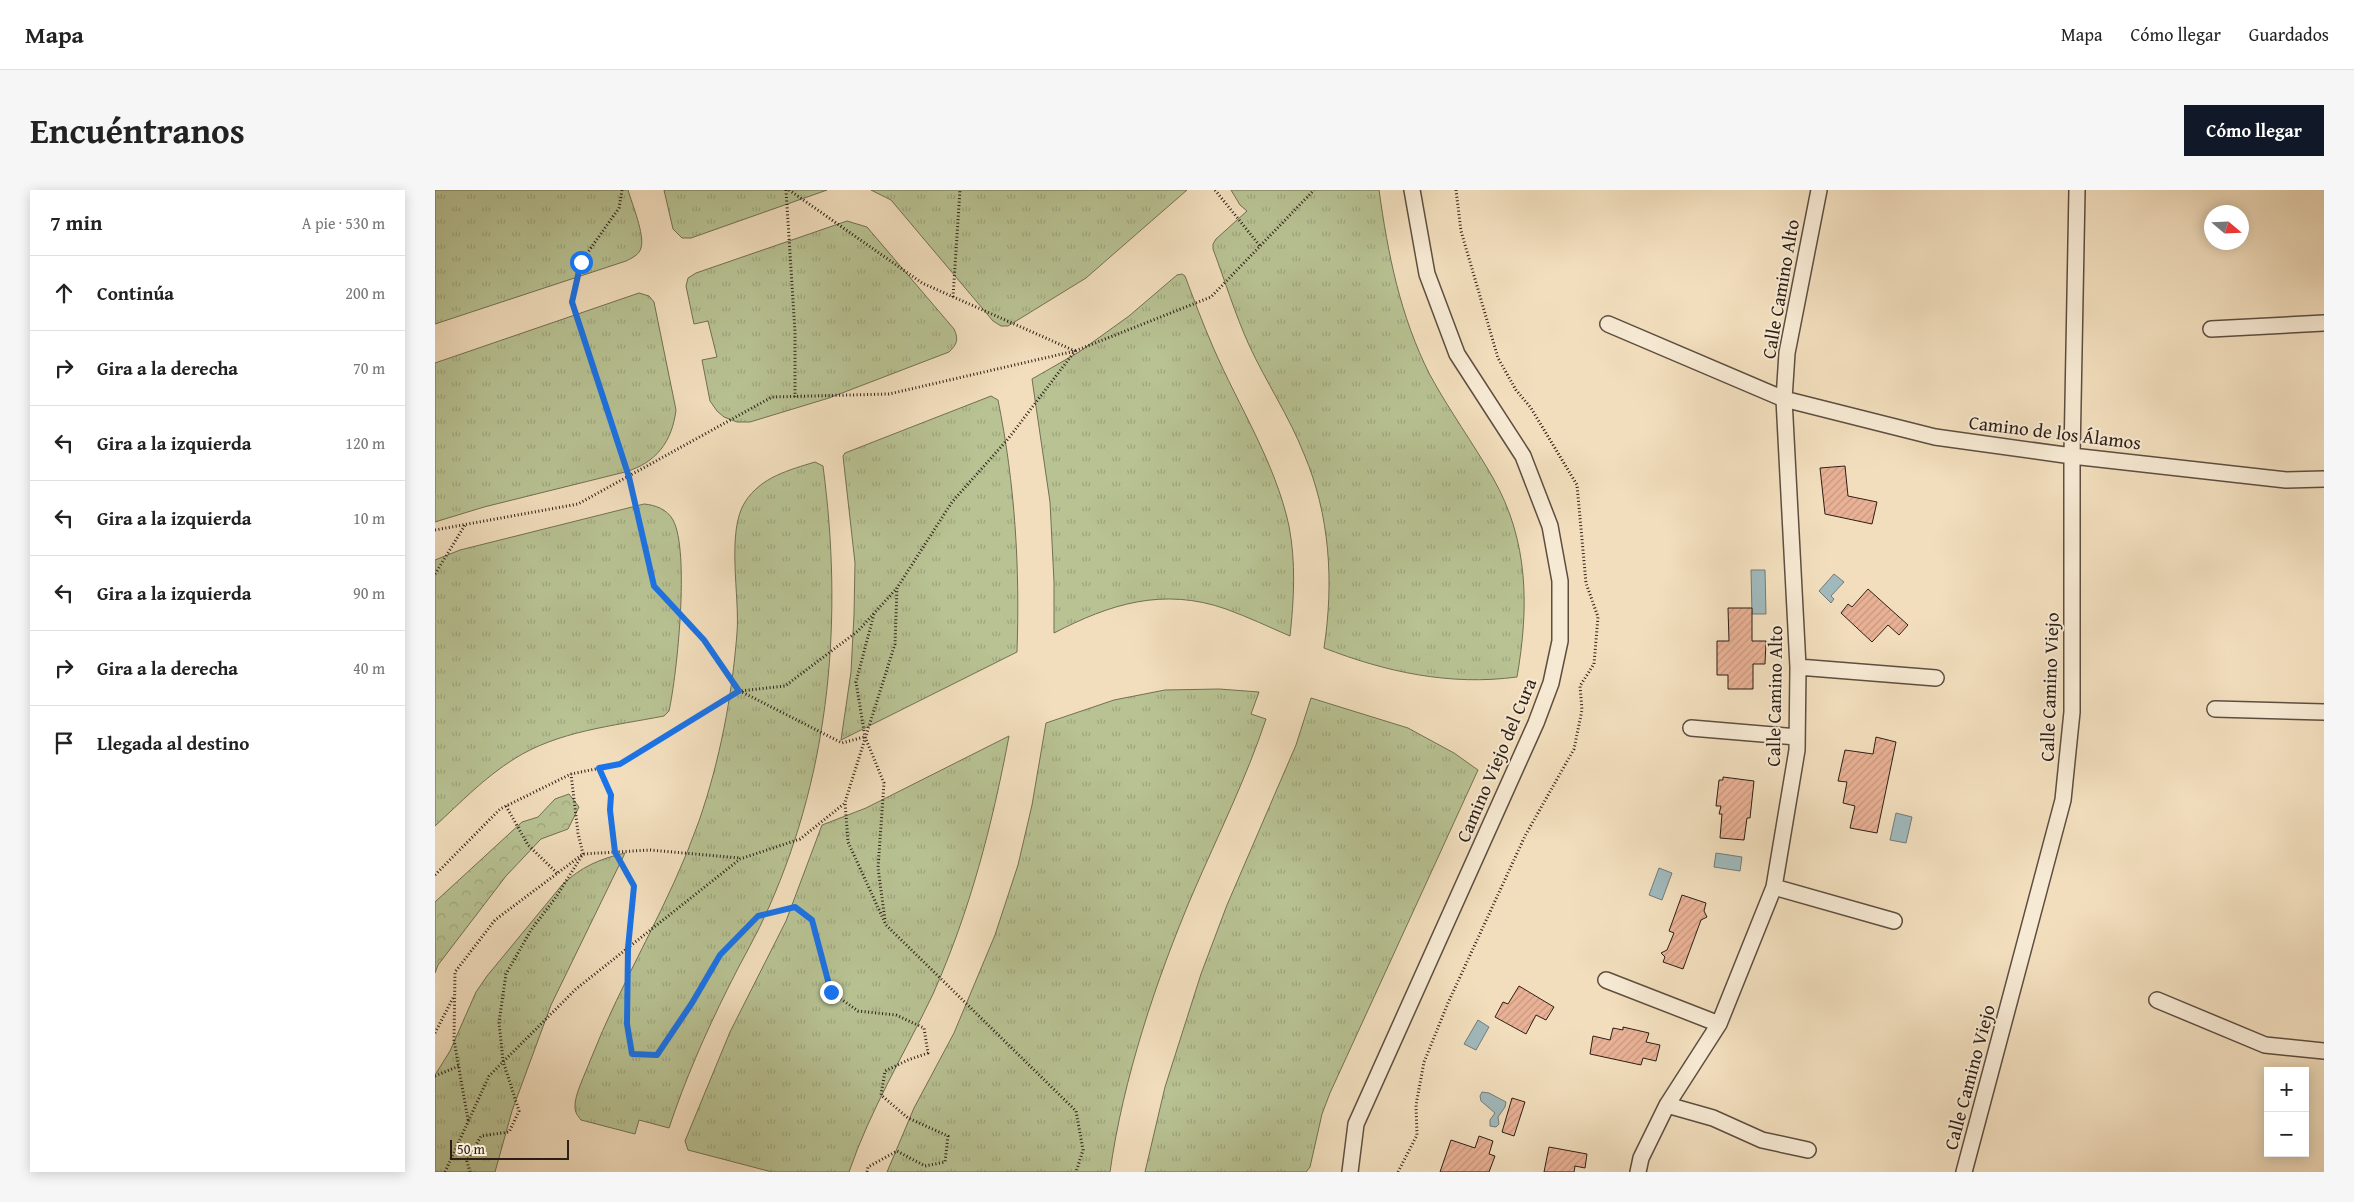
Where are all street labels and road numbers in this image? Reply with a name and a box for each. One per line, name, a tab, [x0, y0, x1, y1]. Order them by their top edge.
street label: Calle Camino Alto	[1754, 217, 1806, 361]
street label: Camino de los Álamos	[1967, 408, 2143, 456]
street label: Calle Camino Viejo	[2032, 612, 2066, 762]
street label: Calle Camino Alto	[1759, 625, 1789, 767]
street label: Camino Viejo del Cura	[1449, 673, 1543, 847]
street label: Calle Camino Viejo	[1936, 1001, 2002, 1153]

